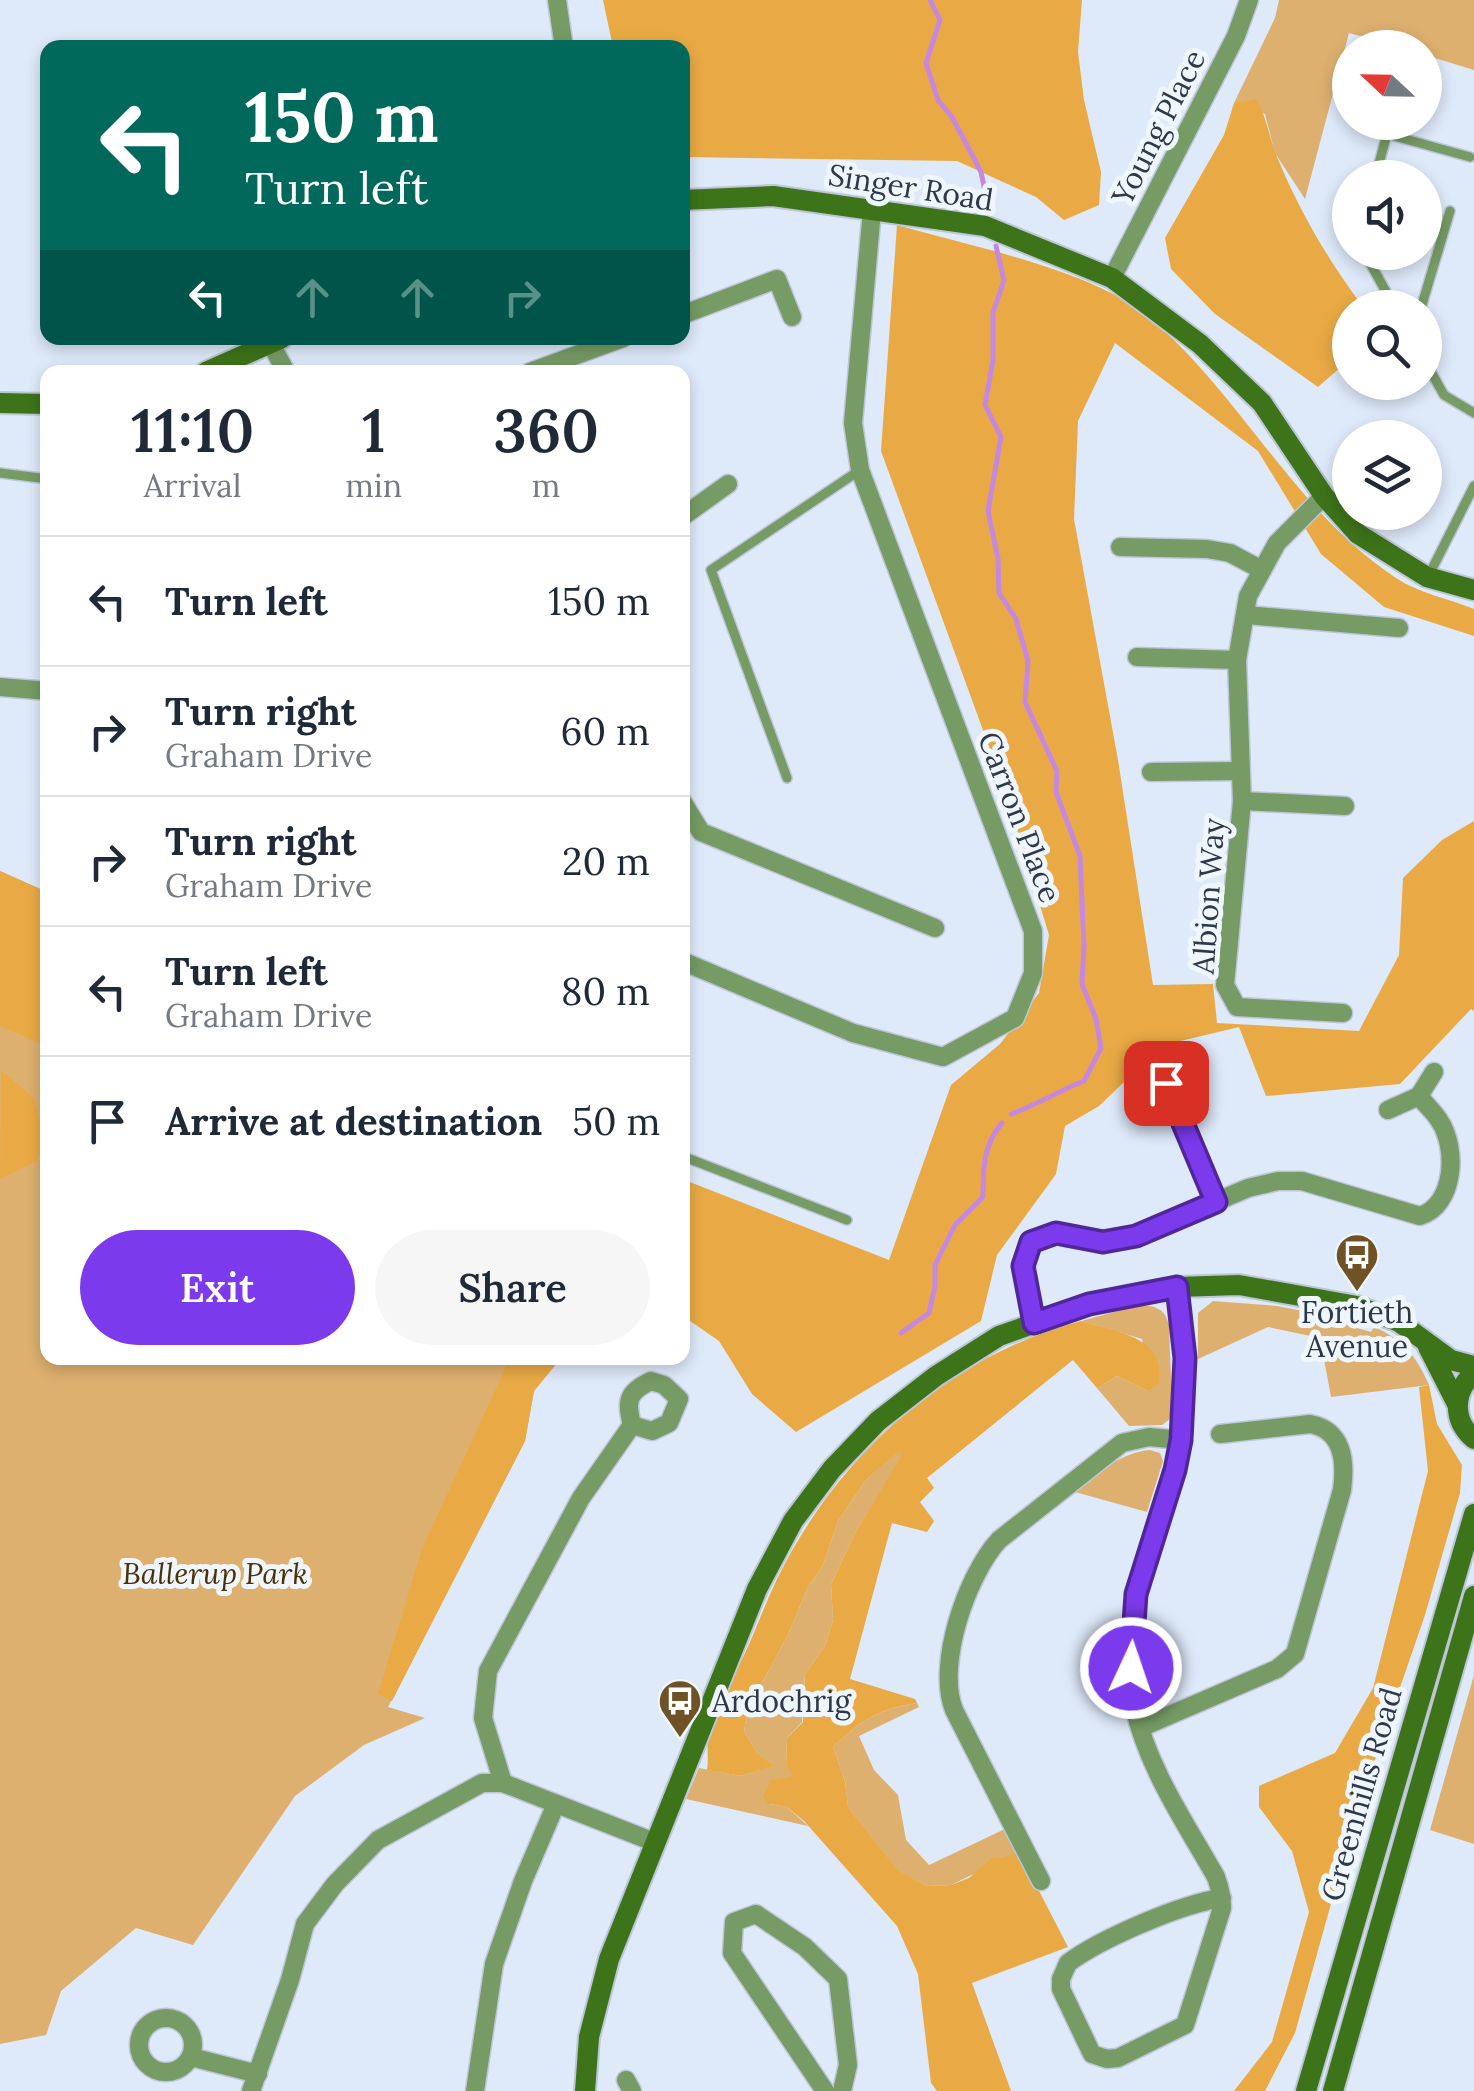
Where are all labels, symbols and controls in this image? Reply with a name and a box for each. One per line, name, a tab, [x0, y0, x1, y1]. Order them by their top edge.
north arrow	[1332, 30, 1442, 140]
map controls	[1332, 30, 1442, 530]
street label: Young Place	[1102, 43, 1214, 212]
text: 150 m	[245, 72, 439, 161]
icon: left	[80, 80, 210, 210]
street label: Singer Road	[826, 155, 996, 220]
text: Turn left	[245, 159, 428, 216]
button: sound	[1332, 160, 1442, 270]
icon: left	[180, 270, 235, 325]
icon: ahead	[285, 270, 340, 325]
icon: ahead	[390, 270, 445, 325]
icon: right	[495, 270, 550, 325]
button: search	[1332, 290, 1442, 400]
text: 11:10	[131, 392, 254, 468]
text: 1	[362, 392, 385, 468]
text: 360	[493, 392, 599, 468]
button: layers	[1332, 420, 1442, 530]
text: Arrival	[144, 465, 242, 506]
text: min	[345, 465, 402, 506]
text: m	[532, 465, 560, 506]
icon: left	[80, 574, 135, 629]
text: Turn left	[165, 577, 328, 625]
text: 150 m	[548, 577, 650, 625]
text: Turn right	[165, 687, 356, 735]
icon: right	[80, 704, 135, 759]
text: 60 m	[560, 707, 650, 755]
street label: Carron Place	[970, 726, 1070, 908]
text: Graham Drive	[165, 735, 372, 776]
text: Turn right	[165, 817, 356, 865]
street label: Albion Way	[1184, 817, 1233, 976]
icon: right	[80, 834, 135, 889]
text: 20 m	[562, 837, 650, 885]
text: Graham Drive	[165, 865, 372, 906]
text: Turn left	[165, 947, 328, 995]
icon: left	[80, 964, 135, 1019]
text: 80 m	[561, 967, 650, 1015]
text: Graham Drive	[165, 995, 372, 1036]
pin	[1124, 1041, 1209, 1126]
icon: arrive	[1139, 1056, 1194, 1111]
icon: arrive	[80, 1094, 135, 1149]
text: Arrive at destination	[165, 1097, 542, 1145]
text: 50 m	[572, 1097, 661, 1145]
button: Exit	[80, 1230, 355, 1345]
button: Share	[375, 1230, 650, 1345]
bus stop icon: Fortieth Avenue	[1334, 1232, 1380, 1293]
place label: Fortieth Avenue	[1301, 1293, 1413, 1365]
park label: Ballerup Park	[122, 1554, 308, 1592]
position arrow	[1079, 1616, 1183, 1720]
bus stop icon: Ardochrig	[657, 1678, 703, 1739]
place label: Ardochrig	[711, 1682, 852, 1721]
street label: Greenhills Road	[1312, 1683, 1410, 1905]

